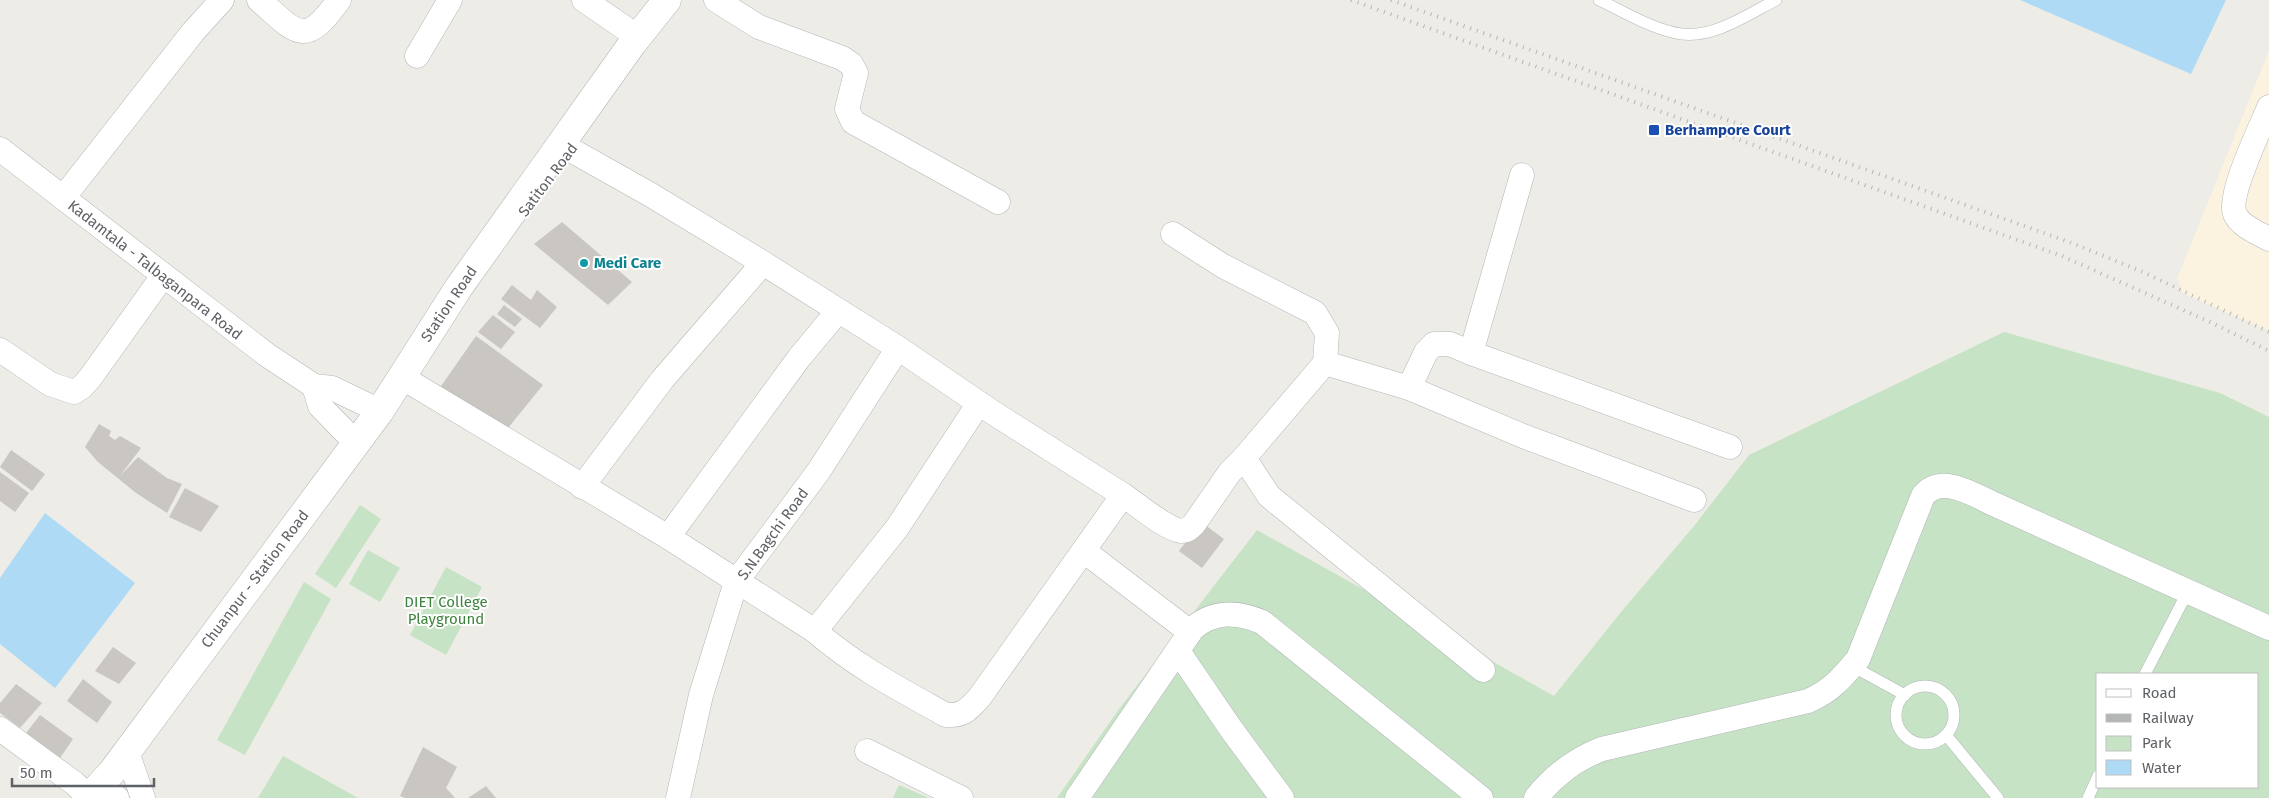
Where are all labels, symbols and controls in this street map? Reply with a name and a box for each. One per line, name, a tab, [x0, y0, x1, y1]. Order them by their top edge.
place label: Berhampore Court	[1665, 121, 1791, 139]
marker: Berhampore Court	[1647, 123, 1661, 137]
street label: Satiton Road	[515, 140, 581, 220]
street label: Kadamtala - Talbaganpara Road	[64, 196, 246, 344]
place label: Medi Care	[594, 254, 661, 272]
marker: Medi Care	[578, 257, 590, 269]
street label: Station Road	[417, 263, 481, 345]
street label: S.N.Bagchi Road	[734, 485, 812, 583]
street label: Chuanpur - Station Road	[197, 507, 313, 651]
park label: DIET College Playground	[404, 593, 488, 628]
legend	[2096, 673, 2259, 788]
text: Road	[2142, 684, 2177, 702]
text: Railway	[2142, 709, 2194, 727]
text: Park	[2142, 734, 2172, 752]
scale bar	[12, 756, 155, 788]
text: Water	[2142, 759, 2181, 777]
text: 50 m	[20, 764, 53, 782]

